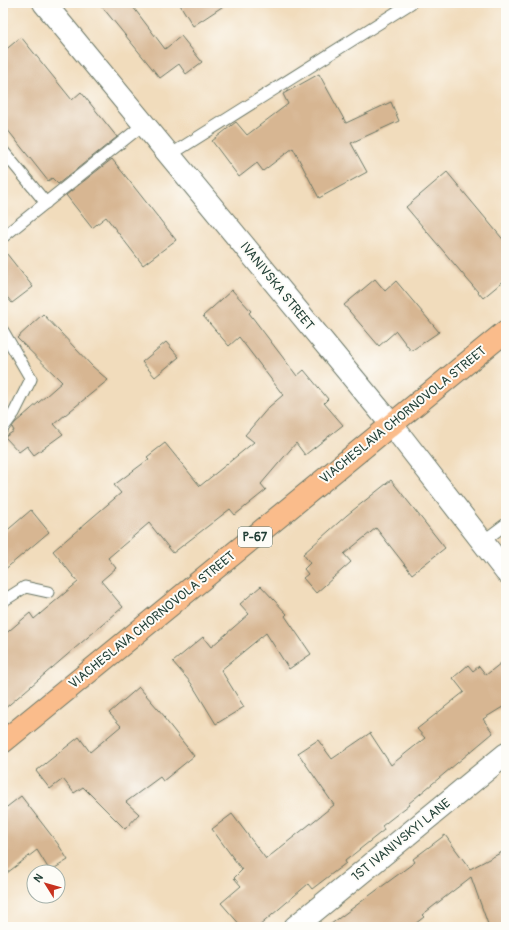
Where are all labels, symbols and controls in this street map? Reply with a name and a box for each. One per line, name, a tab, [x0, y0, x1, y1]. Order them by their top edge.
street label: IVANIVSKA STREET	[237, 239, 317, 333]
street label: VIACHESLAVA CHORNOVOLA STREET	[317, 343, 489, 487]
road number: Р-67	[238, 527, 272, 547]
street label: VIACHESLAVA CHORNOVOLA STREET	[66, 548, 238, 692]
street label: 1ST IVANIVSKYI LANE	[348, 795, 454, 885]
north arrow	[26, 864, 66, 904]
text: N	[31, 871, 46, 885]

